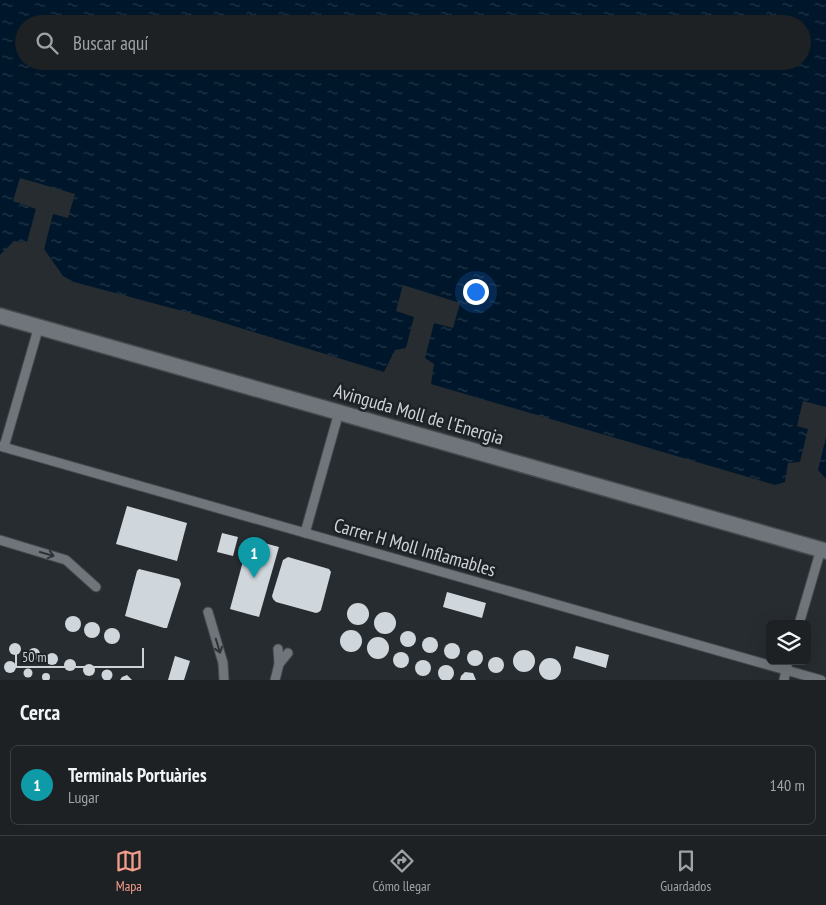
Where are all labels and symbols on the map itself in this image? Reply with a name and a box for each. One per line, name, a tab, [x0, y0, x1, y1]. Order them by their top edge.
your location	[463, 279, 489, 305]
street label: Avinguda Moll de l'Energia	[331, 378, 507, 450]
street label: Carrer H Moll Inflamables	[331, 512, 499, 582]
pin: 1	[238, 537, 270, 578]
one-way arrow	[38, 550, 54, 560]
one-way arrow	[213, 637, 223, 653]
scale bar	[15, 645, 144, 668]

